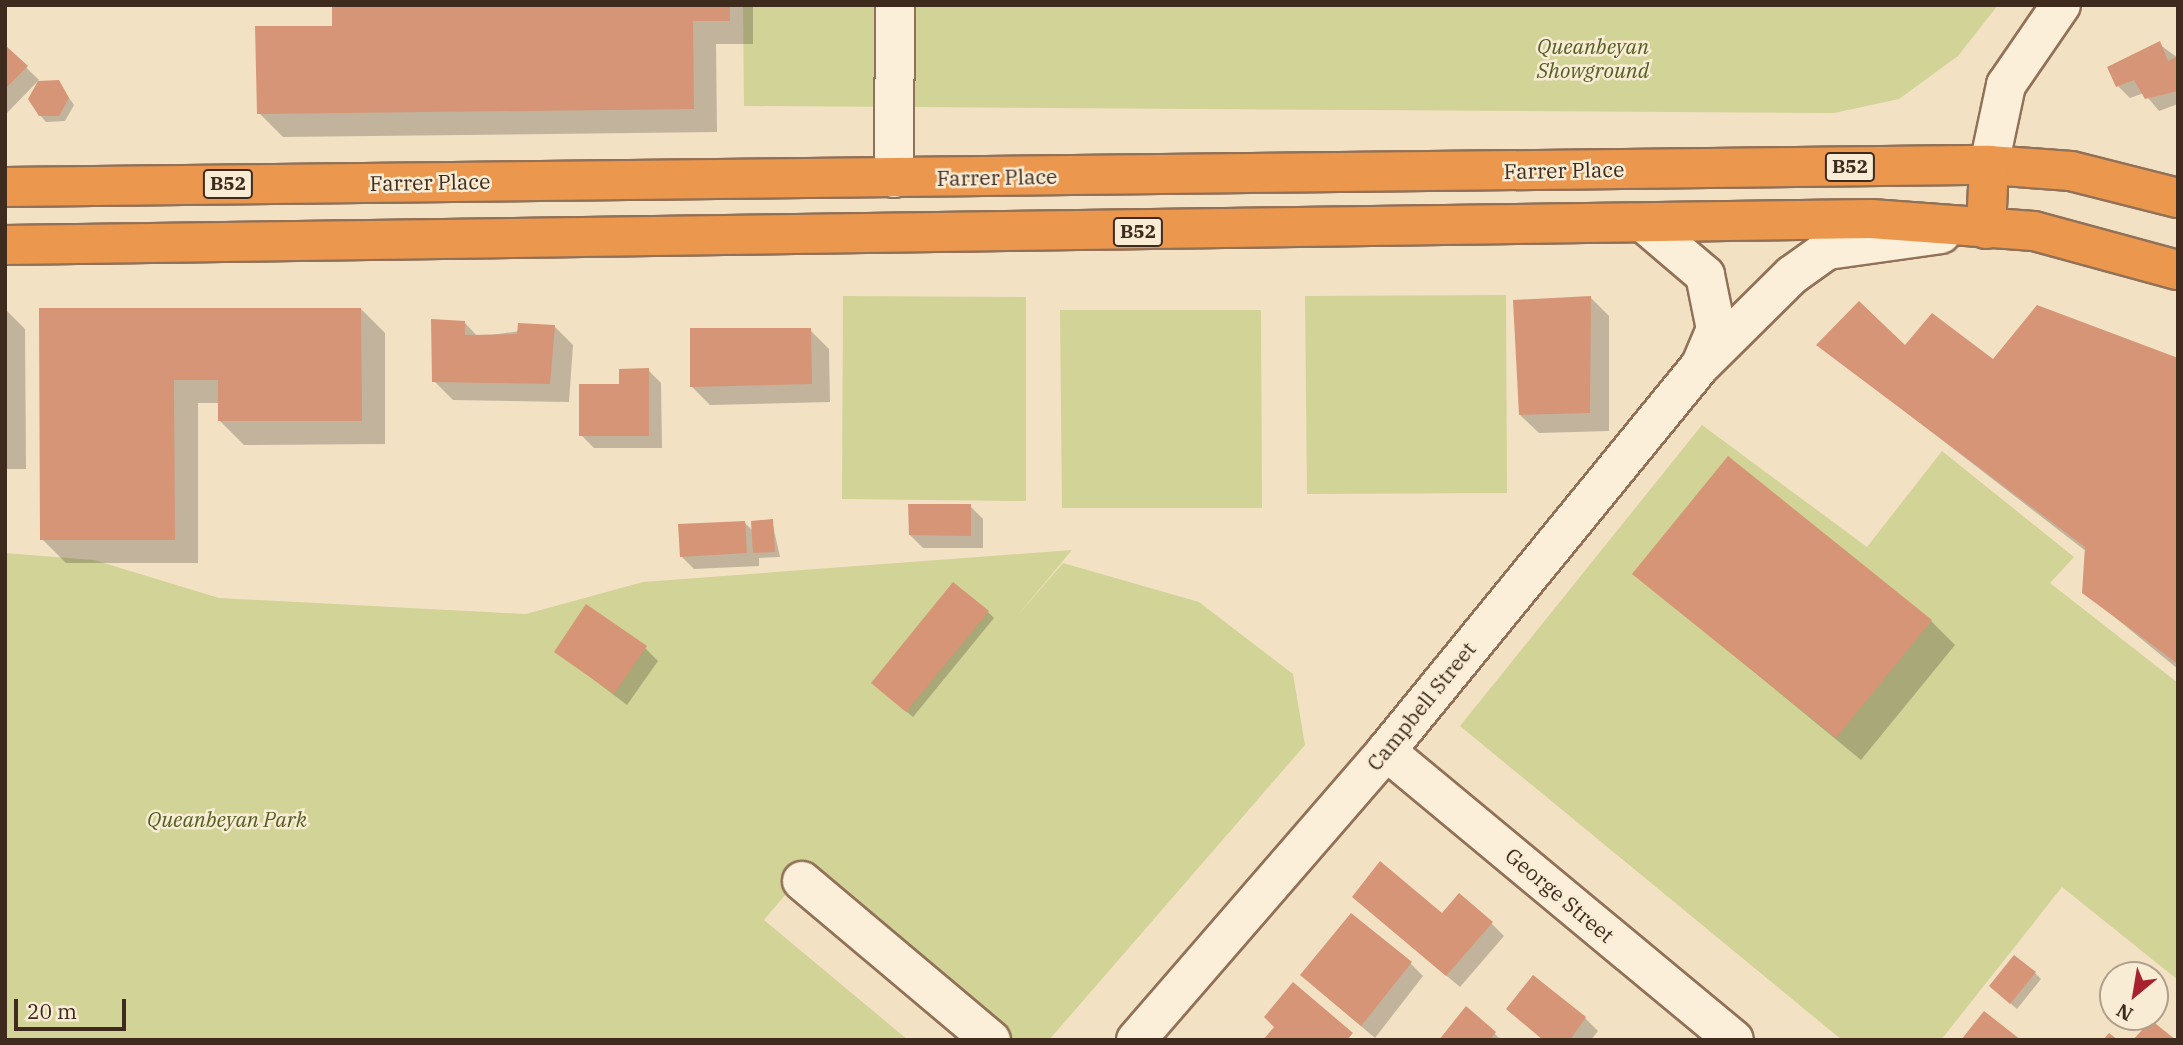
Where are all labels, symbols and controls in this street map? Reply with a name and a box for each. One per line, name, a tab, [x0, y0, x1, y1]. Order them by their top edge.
park label: Queanbeyan Showground	[1537, 33, 1649, 83]
road number: B52	[1824, 152, 1876, 182]
street label: Farrer Place	[1503, 156, 1625, 184]
street label: Farrer Place	[936, 163, 1058, 191]
road number: B52	[202, 168, 254, 200]
street label: Farrer Place	[369, 168, 491, 196]
road number: B52	[1112, 216, 1164, 248]
street label: Campbell Street	[1361, 637, 1481, 775]
park label: Queanbeyan Park	[147, 806, 307, 832]
street label: George Street	[1501, 842, 1619, 948]
north arrow	[2099, 961, 2169, 1031]
scale bar	[18, 986, 130, 1030]
text: 20 m	[27, 997, 77, 1025]
text: N	[2112, 998, 2137, 1027]

